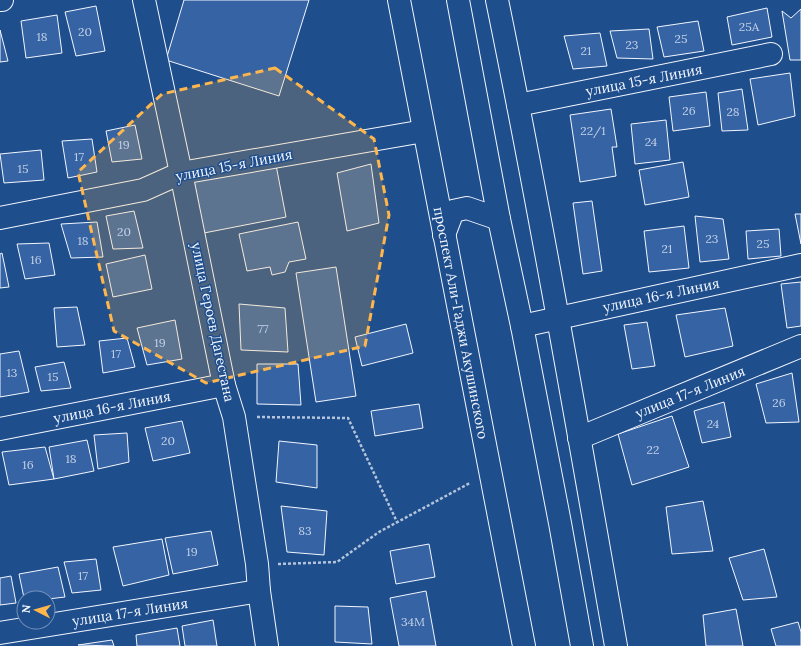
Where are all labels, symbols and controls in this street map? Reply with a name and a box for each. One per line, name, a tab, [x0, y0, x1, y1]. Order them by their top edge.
house number: 25А	[739, 19, 760, 34]
house number: 20	[78, 24, 92, 39]
house number: 18	[36, 29, 48, 44]
house number: 25	[675, 31, 687, 46]
house number: 23	[626, 37, 639, 52]
house number: 21	[581, 43, 591, 58]
street label: улица 15-я Линия	[584, 60, 704, 100]
house number: 26	[682, 103, 696, 118]
house number: 28	[726, 104, 740, 119]
house number: 22/1	[580, 123, 606, 139]
house number: 24	[645, 134, 658, 149]
house number: 19	[118, 137, 130, 152]
street label: улица 15-я Линия	[174, 145, 294, 185]
house number: 17	[74, 149, 84, 164]
house number: 15	[18, 161, 28, 176]
street label: проспект Али-Гаджи Акушинского	[430, 205, 492, 441]
house number: 20	[117, 224, 131, 239]
house number: 23	[706, 231, 719, 246]
house number: 18	[77, 233, 89, 248]
house number: 25	[757, 236, 769, 251]
street label: улица Героев Дагестана	[187, 241, 239, 403]
house number: 21	[662, 241, 672, 256]
house number: 16	[30, 252, 42, 267]
street label: улица 16-я Линия	[601, 274, 721, 316]
house number: 77	[257, 321, 269, 336]
house number: 19	[154, 335, 166, 350]
house number: 17	[111, 346, 121, 361]
street label: улица 17-я Линия	[632, 362, 748, 422]
house number: 13	[6, 365, 18, 380]
house number: 15	[48, 369, 58, 384]
street label: улица 16-я Линия	[52, 387, 172, 427]
house number: 26	[772, 395, 786, 410]
house number: 24	[707, 416, 720, 431]
house number: 20	[161, 433, 175, 448]
house number: 22	[647, 442, 659, 457]
house number: 18	[65, 451, 77, 466]
house number: 16	[22, 457, 34, 472]
house number: 83	[298, 523, 312, 538]
house number: 19	[186, 544, 198, 559]
house number: 17	[78, 568, 88, 583]
north arrow	[16, 590, 56, 630]
street label: улица 17-я Линия	[71, 594, 189, 630]
text: N	[19, 604, 34, 614]
house number: 34М	[401, 614, 425, 629]

